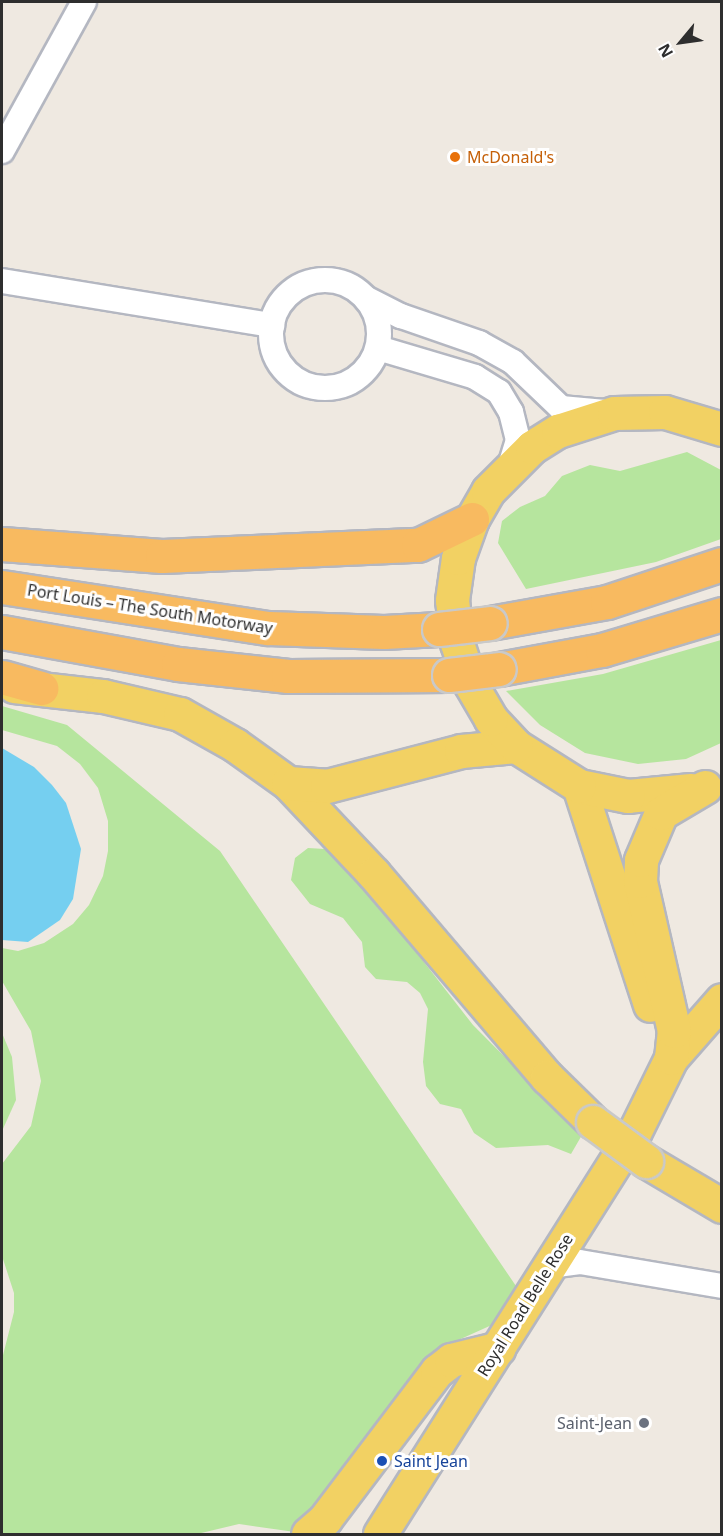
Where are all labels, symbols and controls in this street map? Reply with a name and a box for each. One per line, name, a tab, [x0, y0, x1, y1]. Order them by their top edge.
north arrow	[651, 12, 711, 72]
text: N	[652, 40, 678, 62]
place label: McDonald's	[467, 147, 554, 167]
marker: McDonald's	[448, 150, 462, 164]
street label: Port Louis – The South Motorway	[26, 580, 274, 638]
street label: Royal Road Belle Rose	[473, 1230, 577, 1380]
place label: Saint-Jean	[557, 1413, 632, 1433]
marker: Saint-Jean	[637, 1416, 651, 1430]
place label: Saint Jean	[394, 1451, 468, 1471]
marker: Saint Jean	[375, 1454, 389, 1468]

